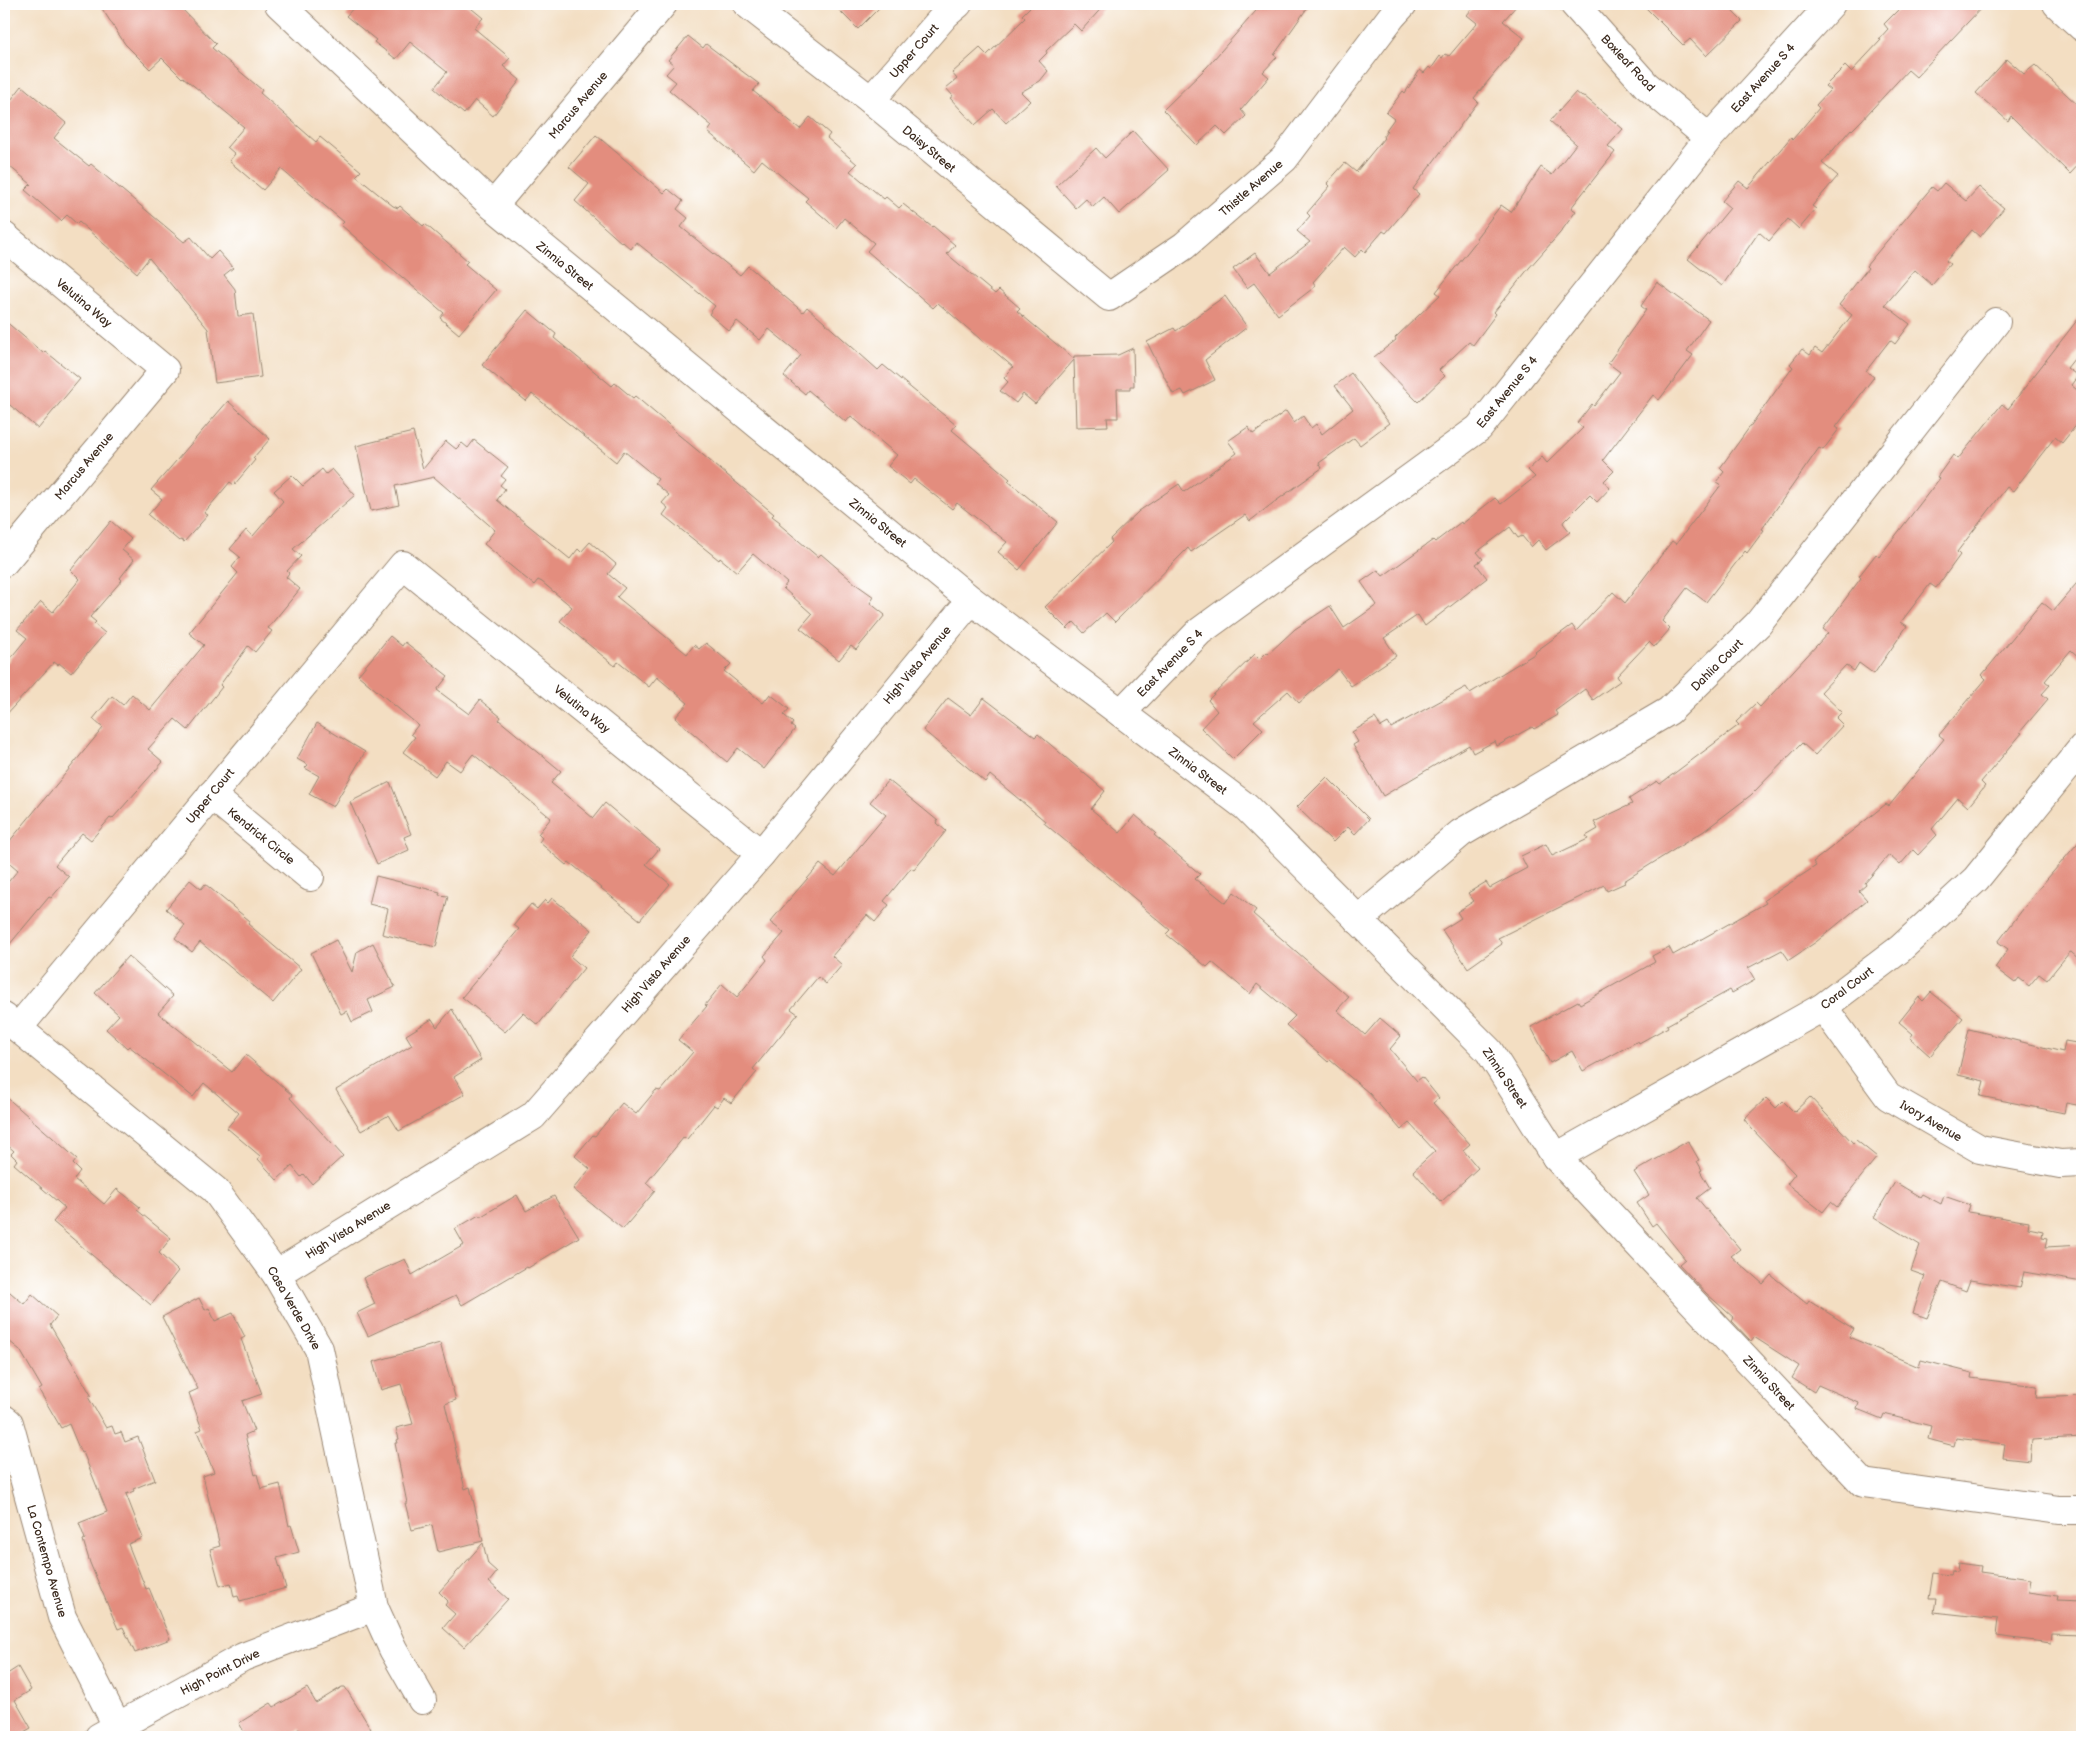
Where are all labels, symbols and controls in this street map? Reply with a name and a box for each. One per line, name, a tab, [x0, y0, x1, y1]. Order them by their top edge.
street label: Upper Court	[887, 21, 942, 82]
street label: Boxleaf Road	[1597, 32, 1658, 95]
street label: East Avenue S 4	[1728, 40, 1799, 116]
street label: Marcus Avenue	[546, 68, 611, 142]
street label: Daisy Street	[899, 123, 959, 176]
street label: Thistle Avenue	[1217, 157, 1286, 220]
street label: Zinnia Street	[532, 238, 597, 294]
street label: Velutina Way	[53, 276, 115, 331]
street label: East Avenue S 4	[1474, 353, 1542, 431]
street label: Marcus Avenue	[52, 429, 117, 503]
street label: Zinnia Street	[845, 495, 910, 551]
street label: High Vista Avenue	[880, 623, 955, 708]
street label: East Avenue S 4	[1134, 626, 1207, 700]
street label: Dahlia Court	[1688, 636, 1747, 695]
street label: Velutina Way	[550, 682, 613, 737]
street label: Zinnia Street	[1165, 744, 1230, 798]
street label: Upper Court	[183, 765, 238, 827]
street label: Kendrick Circle	[224, 805, 297, 868]
street label: High Vista Avenue	[619, 932, 694, 1016]
street label: Coral Court	[1818, 964, 1877, 1013]
street label: Zinnia Street	[1478, 1045, 1530, 1111]
street label: Ivory Avenue	[1897, 1098, 1964, 1145]
street label: High Vista Avenue	[303, 1198, 394, 1263]
street label: Casa Verde Drive	[264, 1264, 324, 1353]
street label: Zinnia Street	[1739, 1352, 1798, 1414]
street label: La Contempo Avenue	[23, 1503, 70, 1619]
street label: High Point Drive	[178, 1646, 262, 1699]

